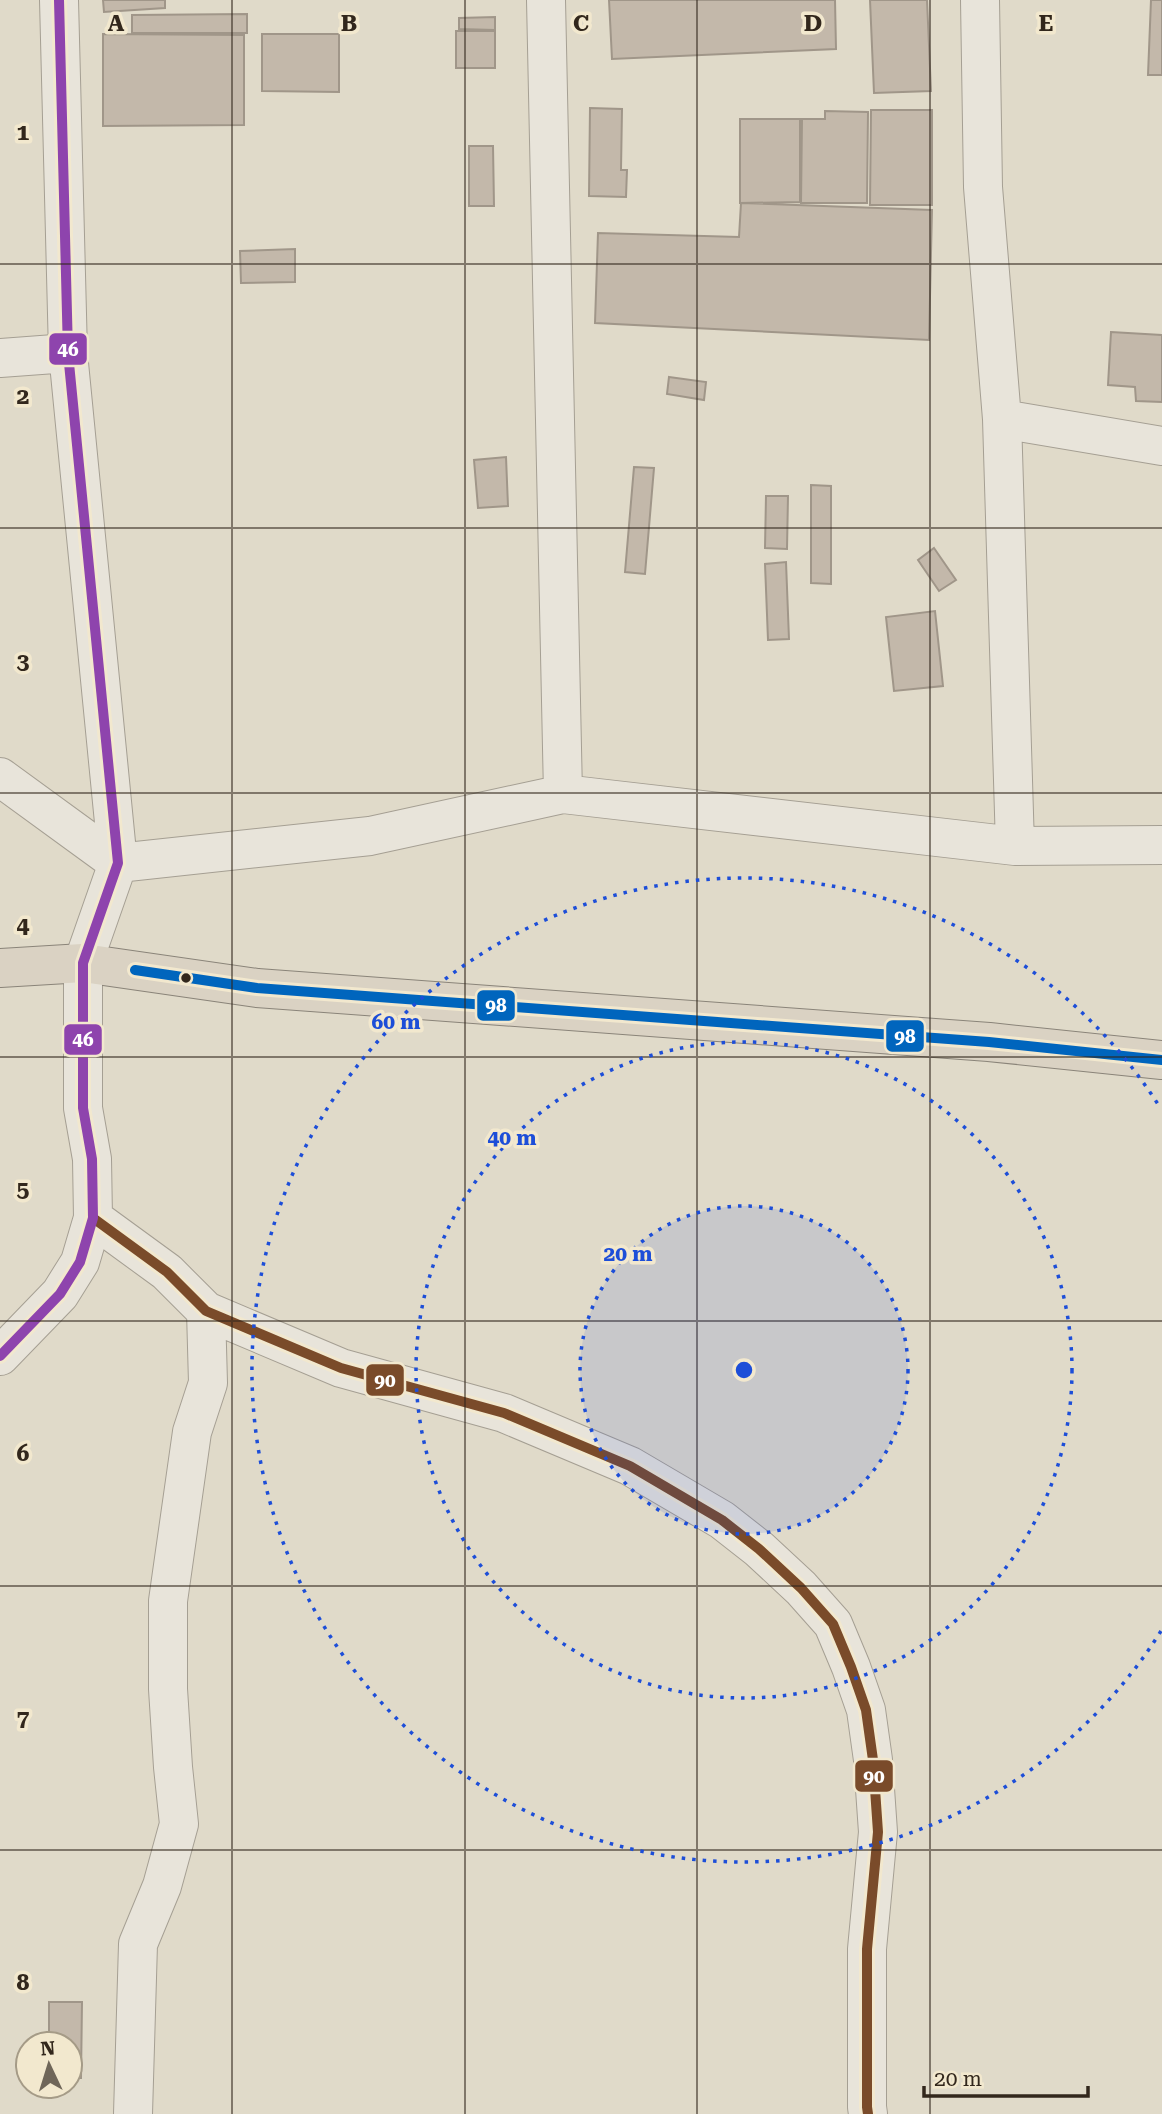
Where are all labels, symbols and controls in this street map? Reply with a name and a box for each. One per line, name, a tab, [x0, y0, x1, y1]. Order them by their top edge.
text: A	[108, 10, 125, 37]
text: B	[341, 10, 357, 37]
text: C	[573, 10, 589, 37]
text: D	[804, 10, 822, 37]
text: E	[1039, 10, 1053, 37]
text: 1	[17, 119, 30, 146]
line badge: 46	[48, 332, 88, 366]
text: 46	[57, 338, 79, 361]
text: 2	[17, 383, 29, 410]
text: 3	[17, 648, 30, 675]
text: 4	[17, 912, 30, 939]
unlabelled marker	[179, 971, 193, 985]
line badge: 98	[476, 989, 516, 1022]
text: 98	[485, 994, 507, 1017]
text: 60 m	[371, 1010, 421, 1034]
line badge: 98	[885, 1019, 925, 1053]
line badge: 46	[63, 1023, 103, 1056]
text: 98	[894, 1025, 916, 1048]
text: 46	[72, 1028, 94, 1051]
text: 40 m	[487, 1126, 537, 1150]
text: 5	[17, 1176, 30, 1203]
text: 20 m	[603, 1242, 653, 1266]
centre of rings	[732, 1358, 756, 1382]
line badge: 90	[365, 1363, 405, 1397]
text: 90	[374, 1369, 396, 1392]
text: 6	[17, 1440, 30, 1467]
text: 7	[17, 1705, 30, 1732]
line badge: 90	[854, 1759, 894, 1793]
text: 90	[863, 1765, 885, 1788]
text: 8	[17, 1969, 30, 1996]
north arrow	[14, 2030, 84, 2100]
text: N	[40, 2037, 56, 2061]
scale bar	[924, 2054, 1088, 2098]
text: 20 m	[934, 2067, 982, 2091]

